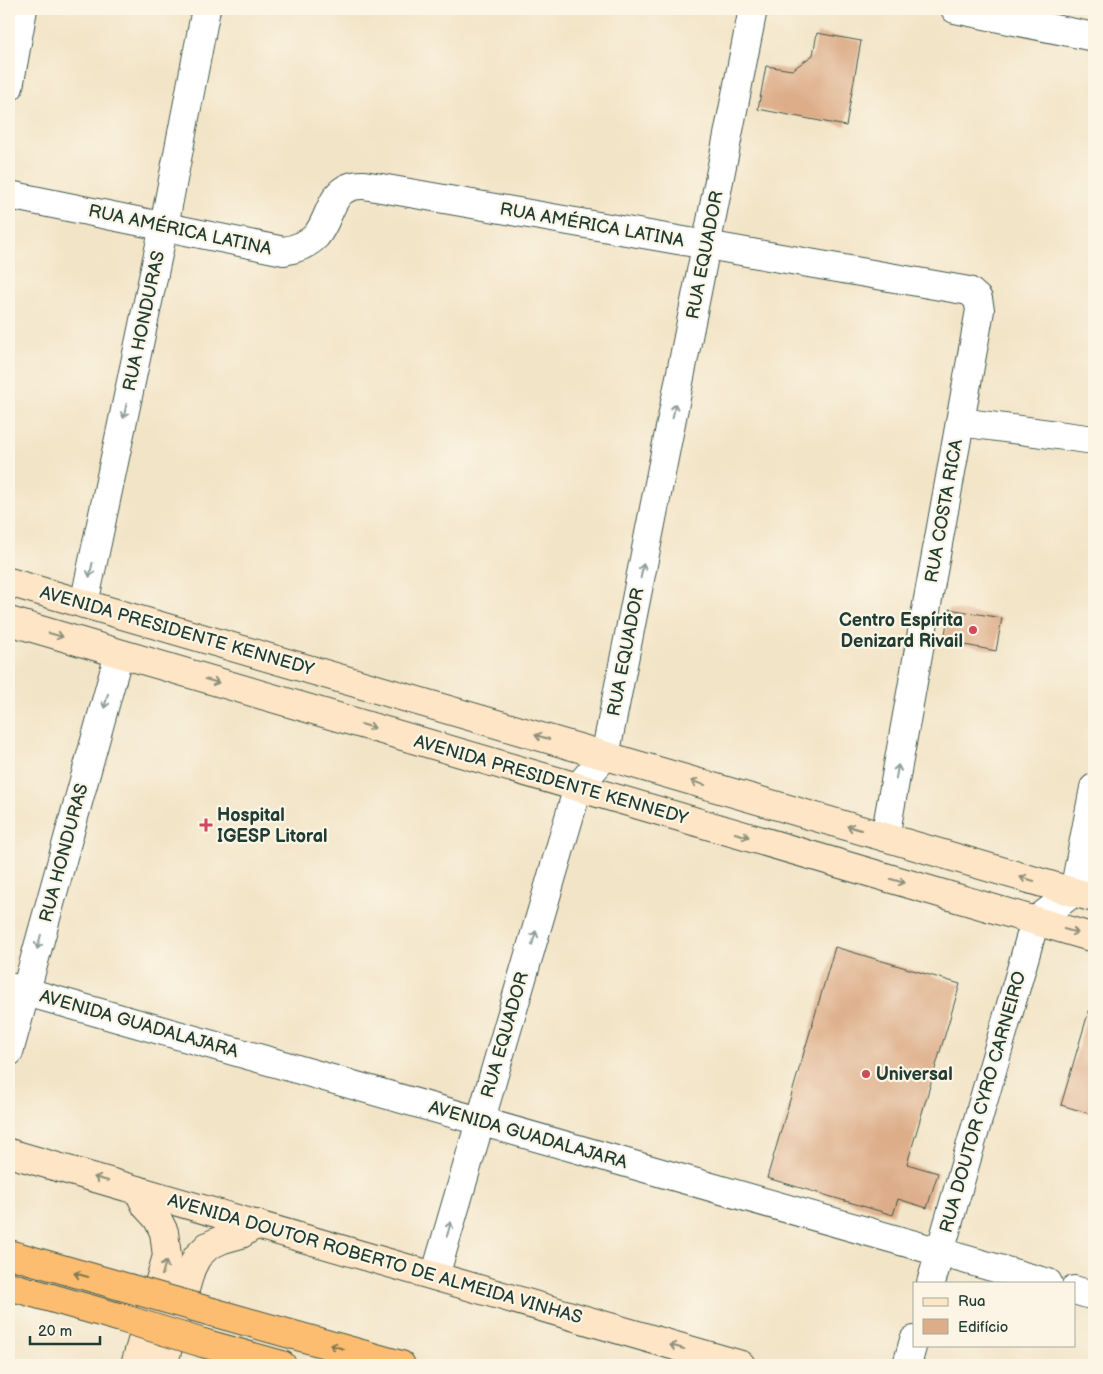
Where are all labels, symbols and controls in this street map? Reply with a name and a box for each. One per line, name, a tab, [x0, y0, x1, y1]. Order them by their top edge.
street label: RUA EQUADOR	[682, 189, 728, 321]
street label: RUA AMÉRICA LATINA	[498, 196, 686, 252]
street label: RUA AMÉRICA LATINA	[86, 198, 274, 260]
street label: RUA HONDURAS	[119, 249, 169, 393]
one-way arrow	[120, 402, 129, 418]
one-way arrow	[669, 404, 679, 420]
street label: RUA COSTA RICA	[921, 438, 967, 584]
one-way arrow	[86, 561, 96, 577]
one-way arrow	[638, 563, 647, 579]
street label: AVENIDA PRESIDENTE KENNEDY	[38, 582, 317, 680]
street label: RUA EQUADOR	[603, 586, 649, 718]
place label: Centro Espírita Denizard Rivail	[839, 610, 963, 652]
marker: Centro Espírita Denizard Rivail	[967, 624, 979, 636]
one-way arrow	[47, 631, 63, 641]
one-way arrow	[203, 676, 219, 686]
one-way arrow	[101, 692, 111, 708]
one-way arrow	[359, 722, 375, 732]
street label: AVENIDA PRESIDENTE KENNEDY	[412, 731, 691, 829]
one-way arrow	[535, 732, 551, 742]
one-way arrow	[892, 764, 902, 780]
one-way arrow	[691, 777, 707, 787]
street label: RUA HONDURAS	[35, 781, 93, 925]
place label: Hospital IGESP Litoral	[217, 805, 328, 847]
marker: Hospital IGESP Litoral	[199, 818, 213, 832]
one-way arrow	[847, 823, 863, 833]
one-way arrow	[734, 831, 750, 841]
one-way arrow	[1019, 873, 1035, 883]
one-way arrow	[890, 876, 906, 886]
one-way arrow	[1063, 927, 1079, 937]
one-way arrow	[529, 931, 539, 947]
one-way arrow	[34, 933, 44, 949]
street label: RUA EQUADOR	[477, 969, 533, 1100]
street label: RUA DOUTOR CYRO CARNEIRO	[936, 969, 1030, 1235]
street label: AVENIDA GUADALAJARA	[37, 986, 241, 1062]
place label: Universal	[876, 1064, 953, 1085]
marker: Universal	[860, 1068, 872, 1080]
street label: AVENIDA GUADALAJARA	[426, 1097, 630, 1173]
one-way arrow	[94, 1174, 110, 1184]
street label: AVENIDA DOUTOR ROBERTO DE ALMEIDA VINHAS	[165, 1190, 585, 1328]
one-way arrow	[444, 1221, 454, 1237]
one-way arrow	[159, 1261, 169, 1277]
one-way arrow	[73, 1269, 89, 1279]
legend	[913, 1282, 1076, 1346]
text: Rua	[958, 1292, 986, 1311]
scale bar	[30, 1314, 100, 1346]
text: Edifício	[958, 1318, 1008, 1337]
text: 20 m	[38, 1322, 72, 1341]
one-way arrow	[670, 1341, 686, 1351]
one-way arrow	[329, 1342, 345, 1352]

